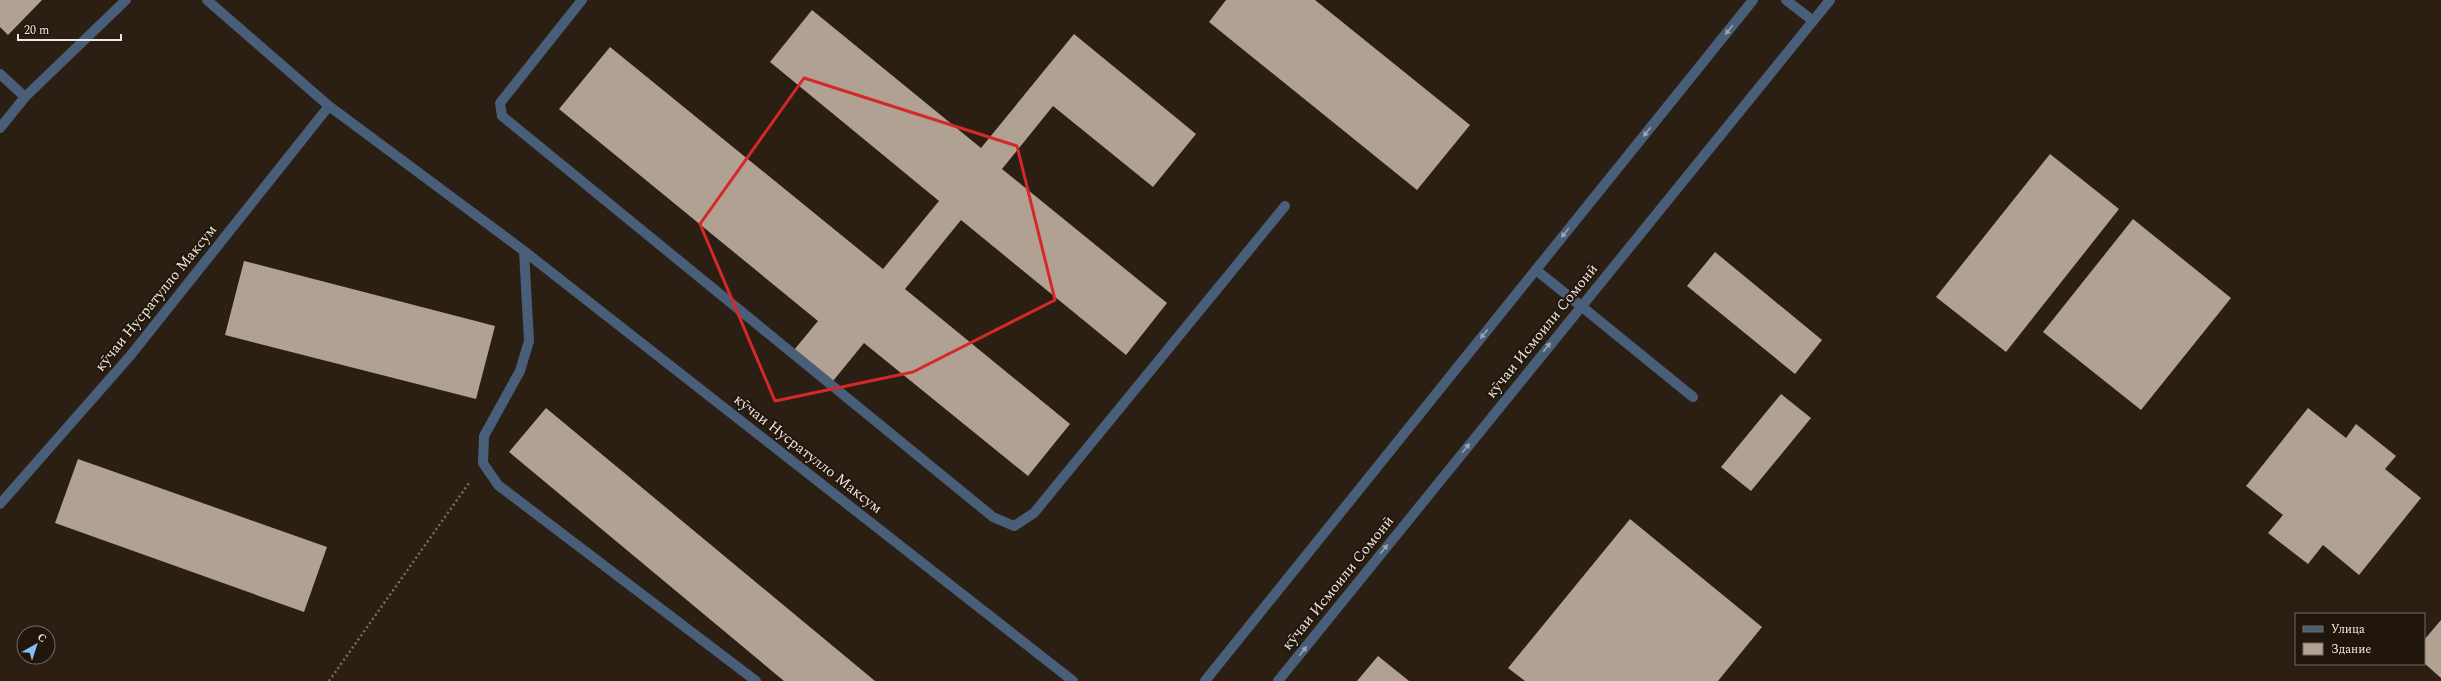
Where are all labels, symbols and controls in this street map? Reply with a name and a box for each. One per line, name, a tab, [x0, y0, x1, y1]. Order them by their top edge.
scale bar	[18, 16, 121, 42]
text: 20 m	[24, 21, 49, 40]
one-way arrow	[1724, 25, 1733, 36]
one-way arrow	[1643, 126, 1651, 137]
street label: кӯчаи Нусратулло Максум	[89, 219, 223, 377]
one-way arrow	[1561, 227, 1570, 238]
street label: кӯчаи Исмоили Сомонӣ	[1480, 259, 1604, 403]
one-way arrow	[1480, 329, 1488, 340]
one-way arrow	[1543, 342, 1552, 353]
street label: кӯчаи Нусратулло Максум	[729, 388, 887, 520]
one-way arrow	[1461, 443, 1470, 454]
street label: кӯчаи Исмоили Сомонӣ	[1276, 511, 1400, 655]
one-way arrow	[1380, 544, 1389, 555]
legend	[2295, 613, 2425, 665]
text: Улица	[2331, 620, 2365, 639]
north arrow	[16, 625, 56, 665]
text: С	[34, 629, 51, 647]
text: Здание	[2331, 640, 2371, 659]
one-way arrow	[1298, 645, 1307, 656]

